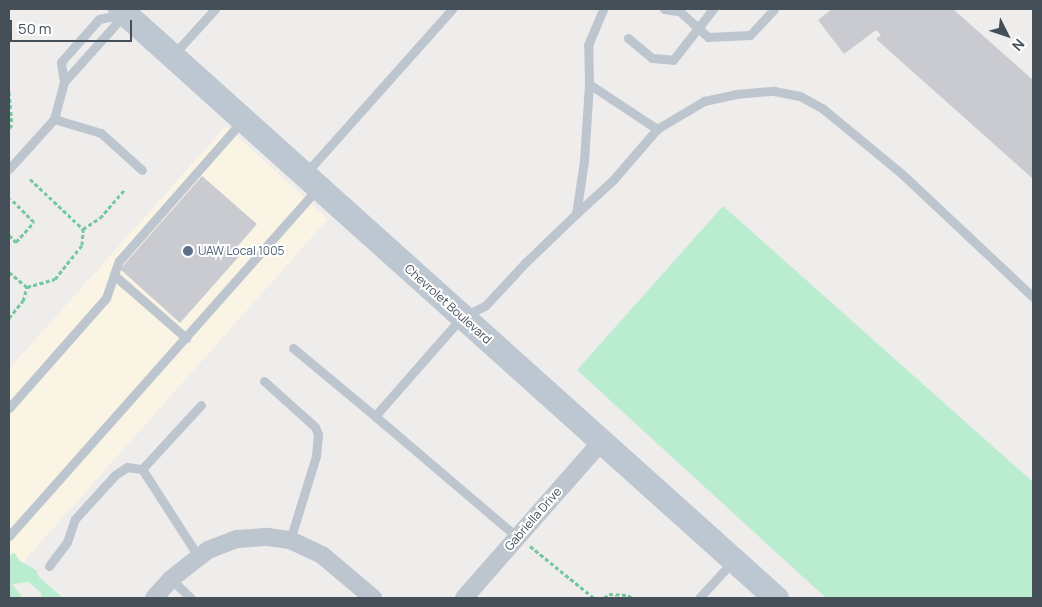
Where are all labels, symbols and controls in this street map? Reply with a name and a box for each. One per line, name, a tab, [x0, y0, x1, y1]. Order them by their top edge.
scale bar	[12, 10, 135, 42]
north arrow	[982, 10, 1032, 60]
text: 50 m	[18, 18, 52, 39]
text: N	[1008, 35, 1029, 55]
place label: UAW Local 1005	[198, 244, 284, 258]
marker: UAW Local 1005	[182, 245, 194, 257]
street label: Chevrolet Boulevard	[402, 261, 494, 347]
street label: Gabriella Drive	[502, 484, 564, 554]

